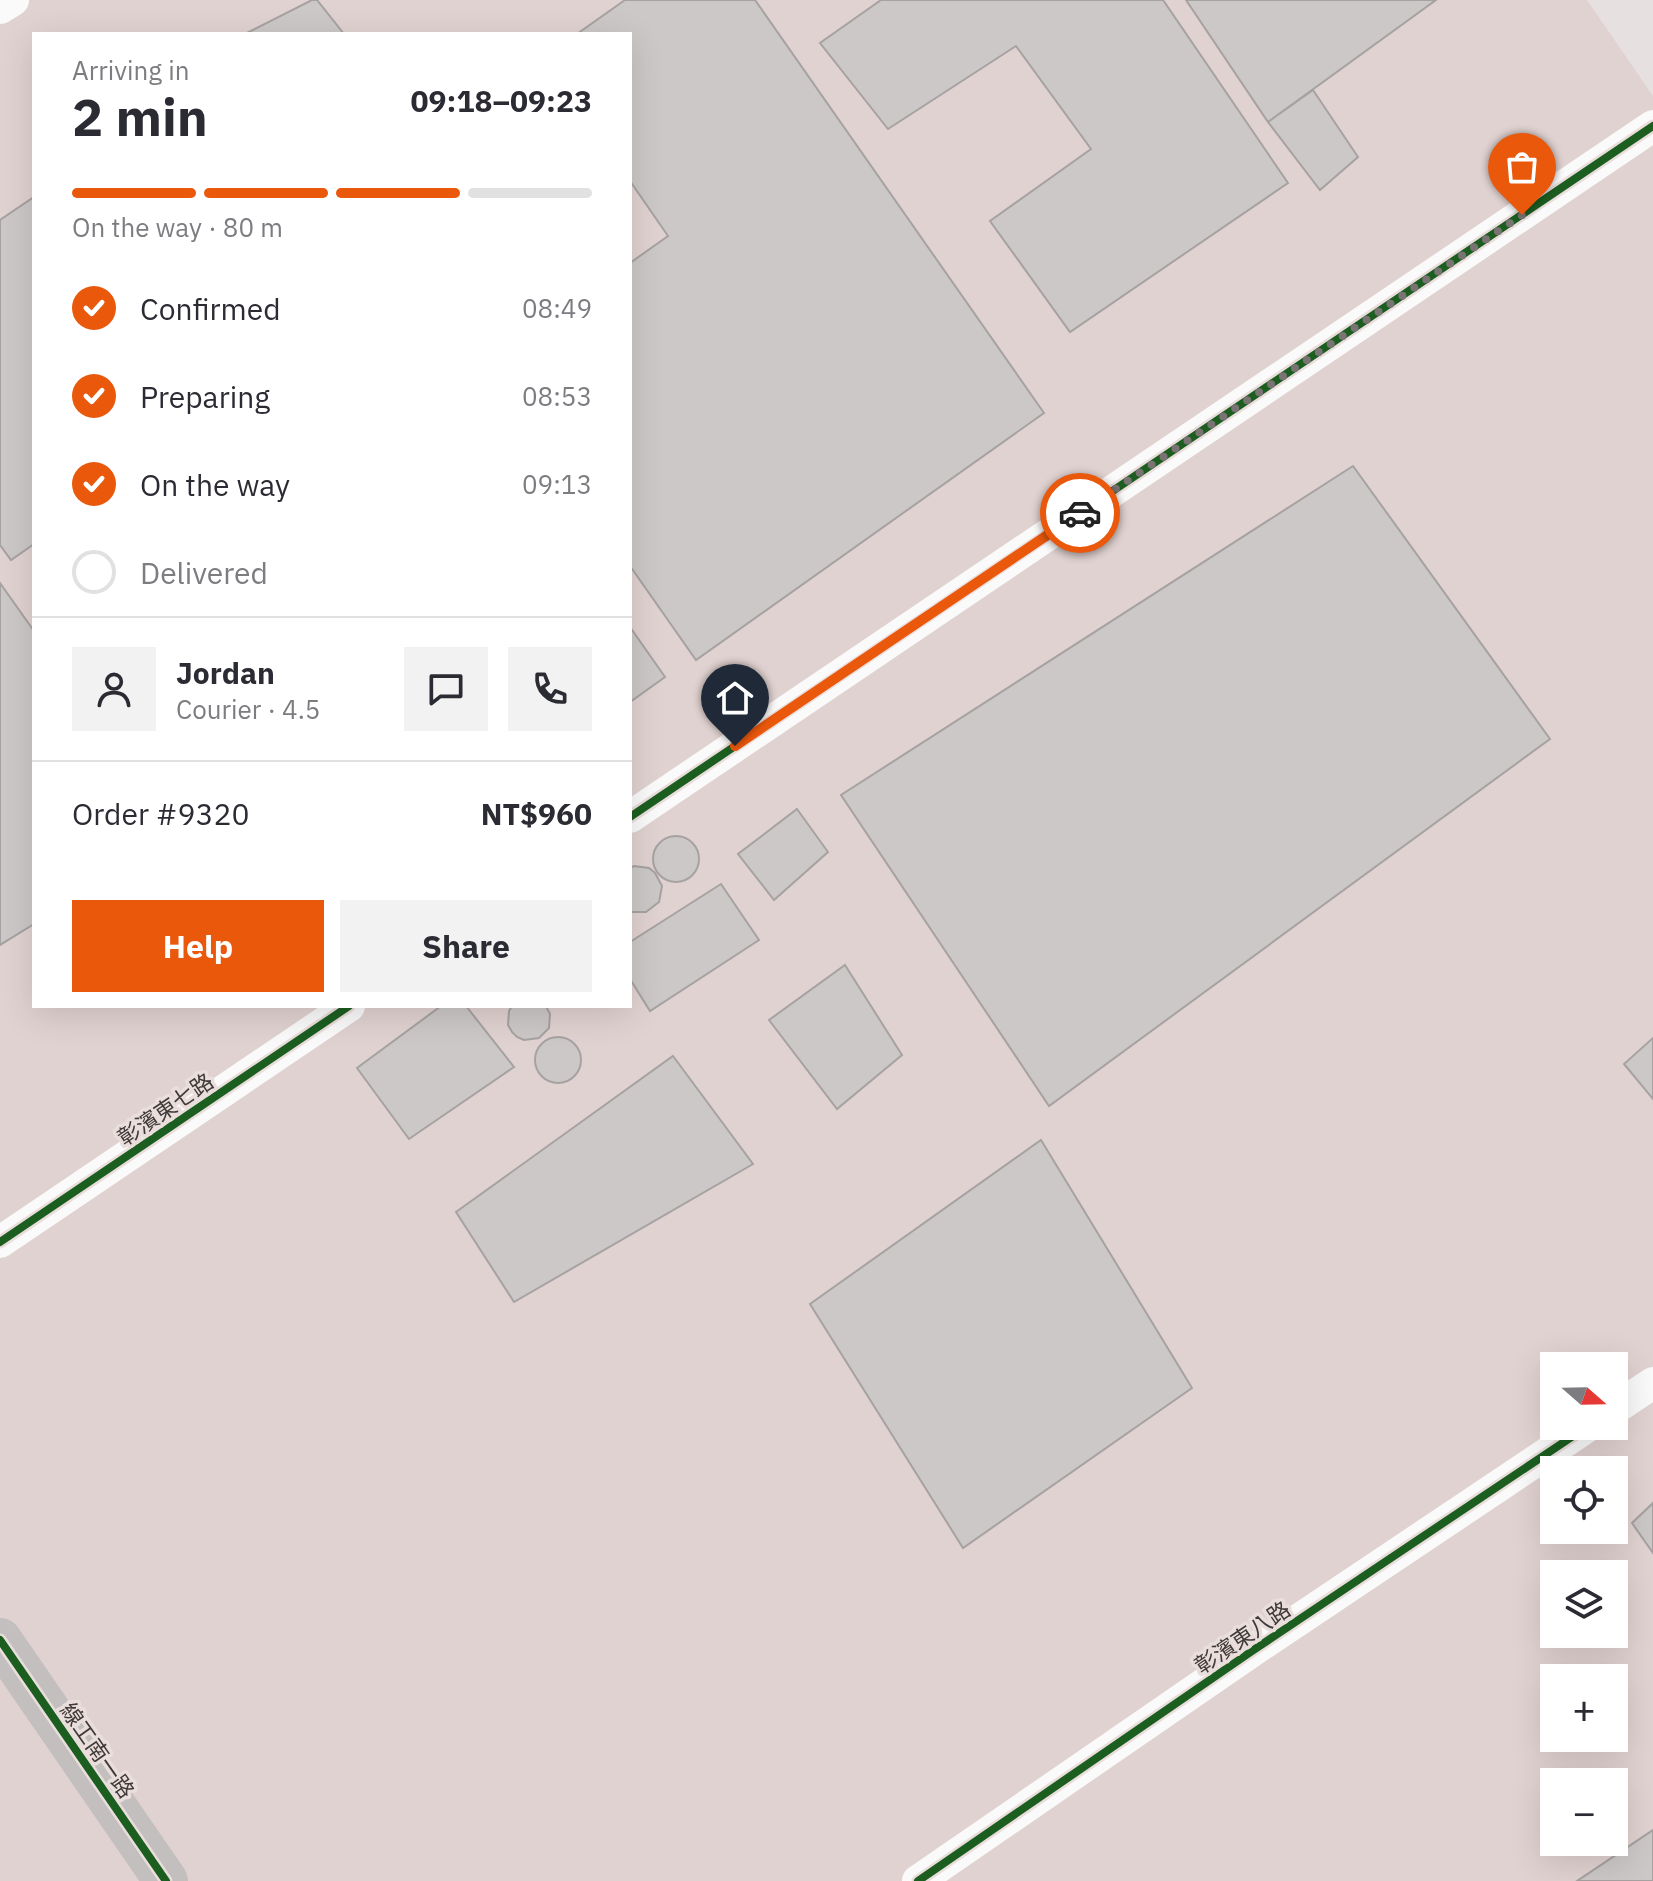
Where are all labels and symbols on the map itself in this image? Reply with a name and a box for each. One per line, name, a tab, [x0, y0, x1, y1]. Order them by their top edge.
pin	[1488, 133, 1556, 215]
courier	[1040, 473, 1120, 553]
pin	[701, 664, 769, 746]
street label: 彰濱東七路	[111, 1066, 219, 1152]
north arrow	[1540, 1352, 1628, 1440]
street label: 彰濱東八路	[1188, 1594, 1296, 1680]
street label: 線工南一路	[55, 1697, 141, 1803]

